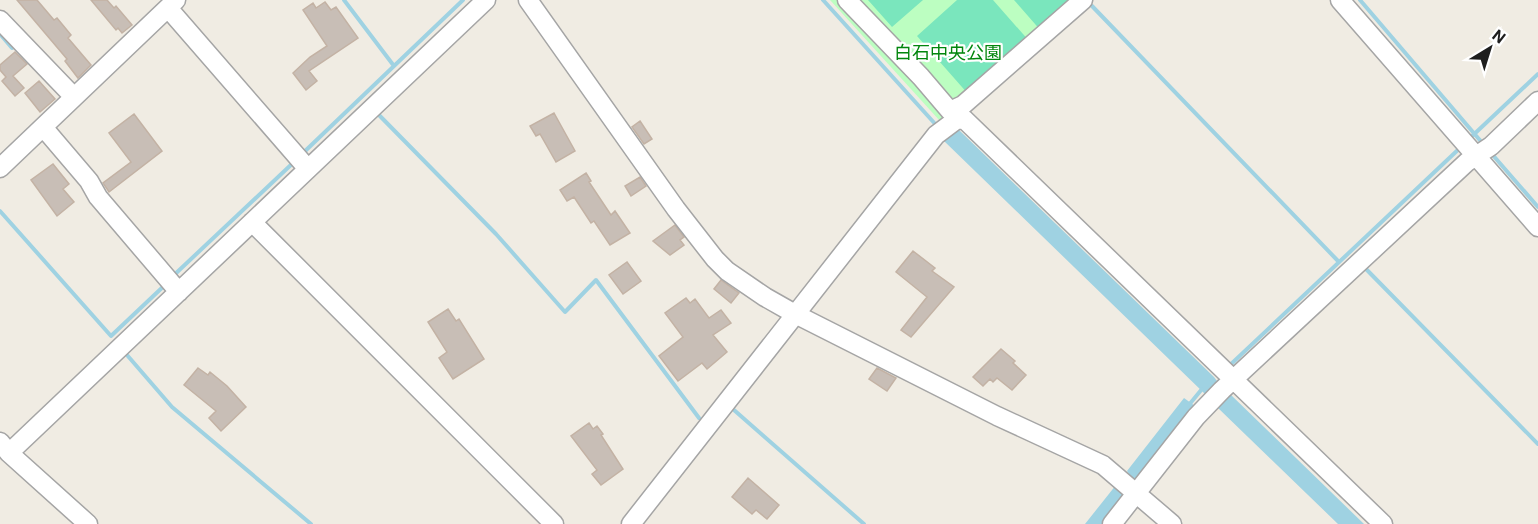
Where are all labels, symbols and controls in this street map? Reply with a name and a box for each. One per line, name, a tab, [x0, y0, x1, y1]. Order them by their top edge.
north arrow	[1460, 18, 1520, 78]
text: N	[1489, 26, 1509, 48]
park label: 白石中央公園	[894, 42, 1002, 63]

